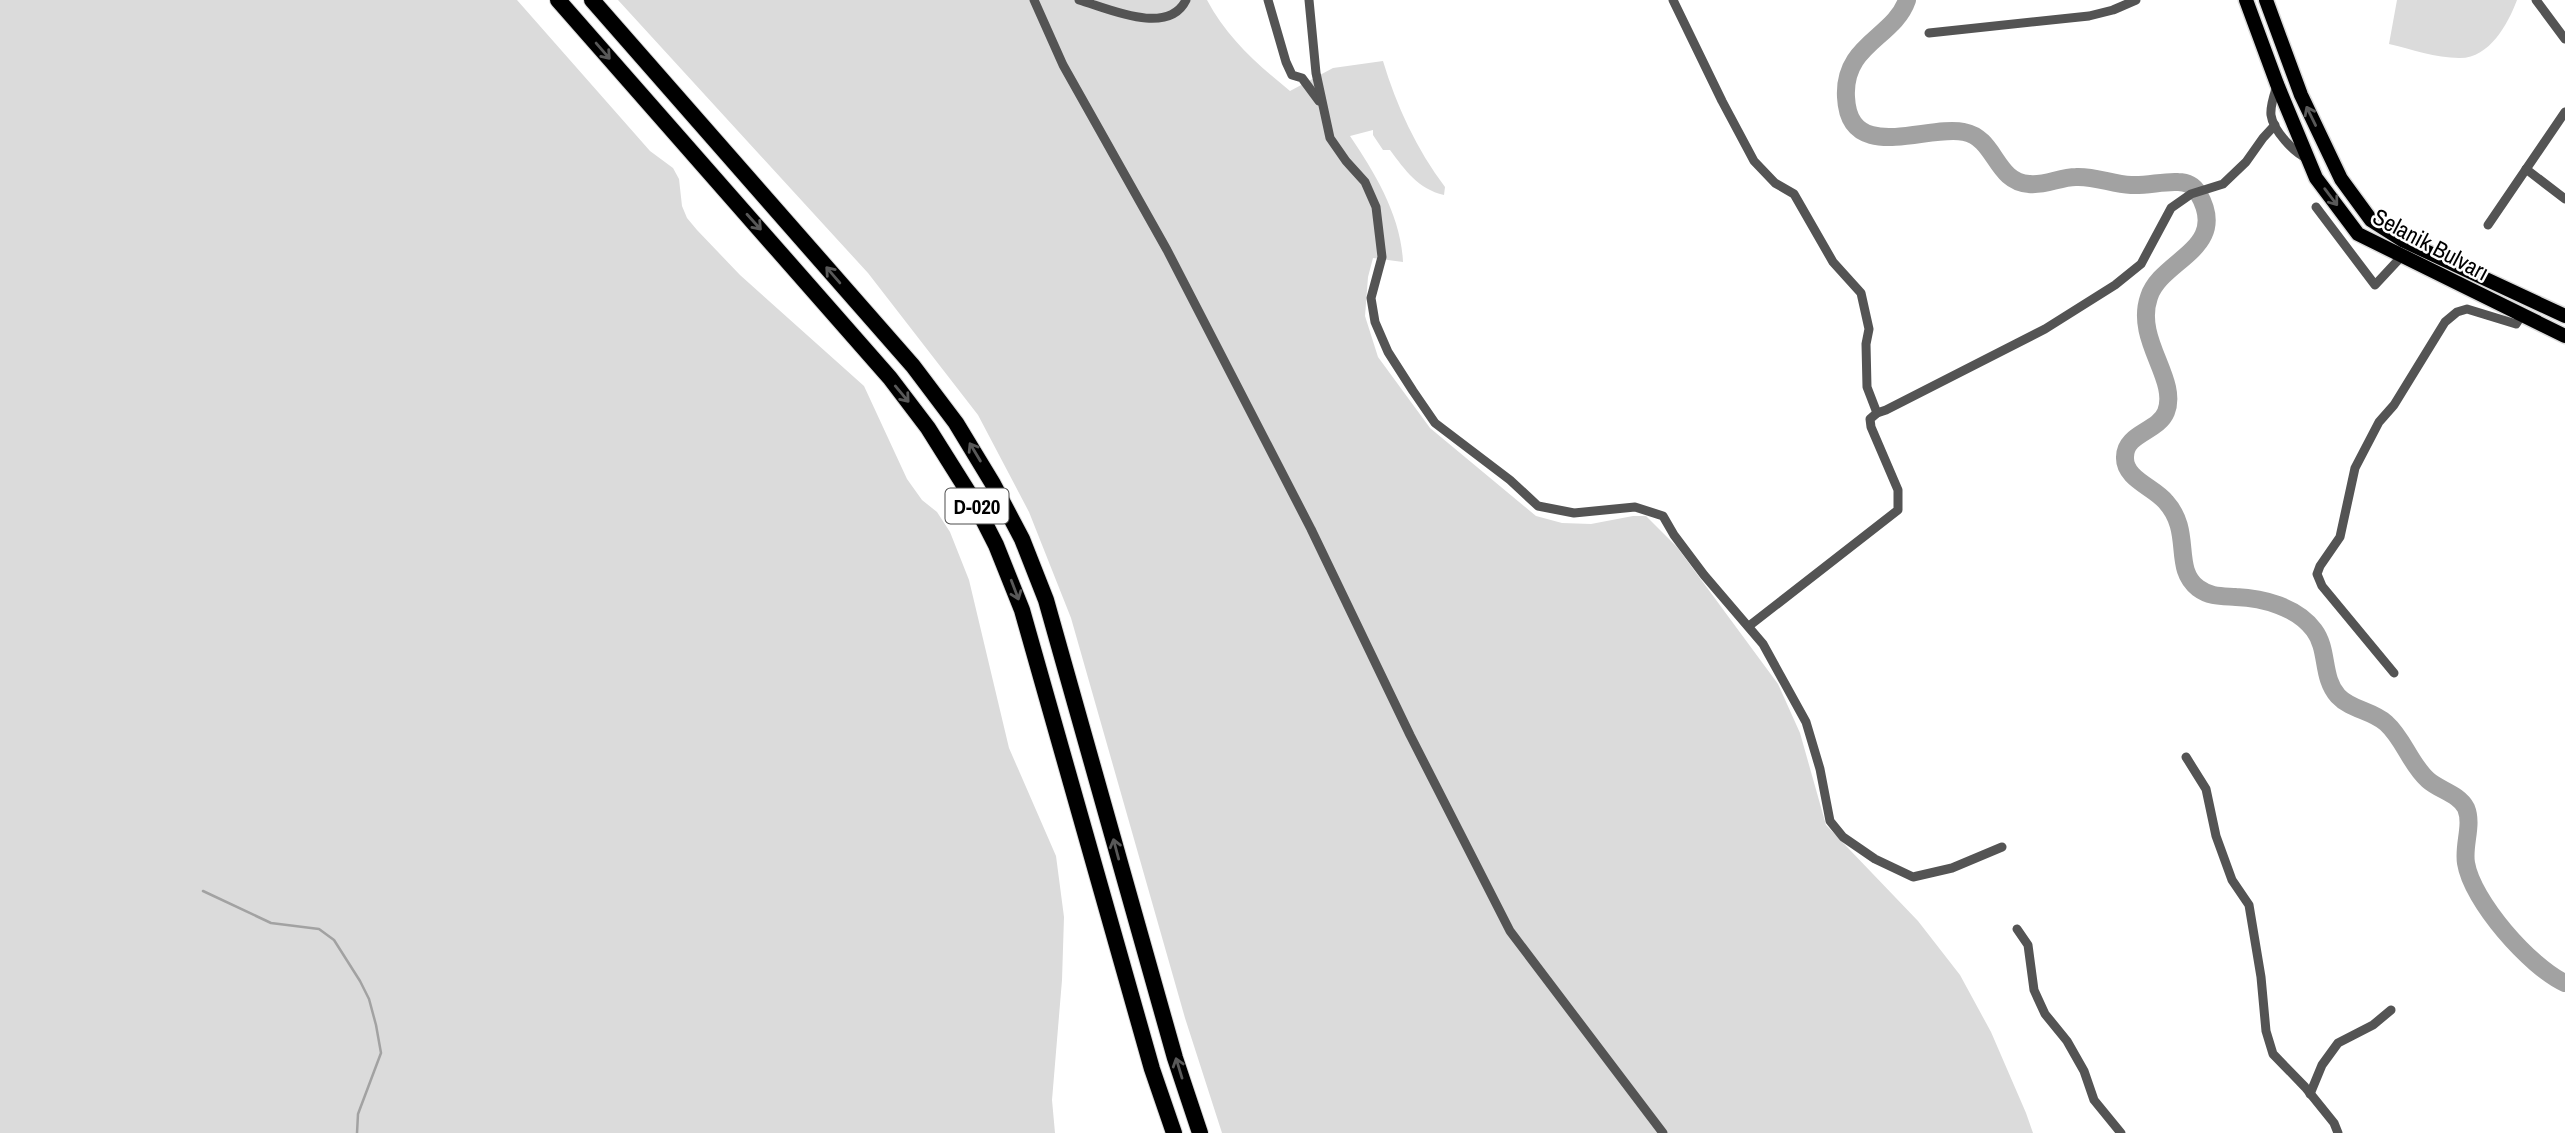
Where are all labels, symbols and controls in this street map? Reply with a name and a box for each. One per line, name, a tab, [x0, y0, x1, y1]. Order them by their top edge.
one-way arrow	[594, 42, 610, 60]
one-way arrow	[2304, 106, 2317, 127]
one-way arrow	[2323, 187, 2338, 206]
street label: Selanik Bulvarı	[2368, 201, 2494, 287]
one-way arrow	[745, 212, 761, 230]
one-way arrow	[825, 266, 841, 284]
one-way arrow	[894, 384, 910, 402]
one-way arrow	[967, 443, 981, 463]
road number: D-020	[946, 489, 1009, 524]
one-way arrow	[1009, 579, 1022, 601]
one-way arrow	[1109, 839, 1122, 861]
one-way arrow	[1171, 1058, 1184, 1080]

